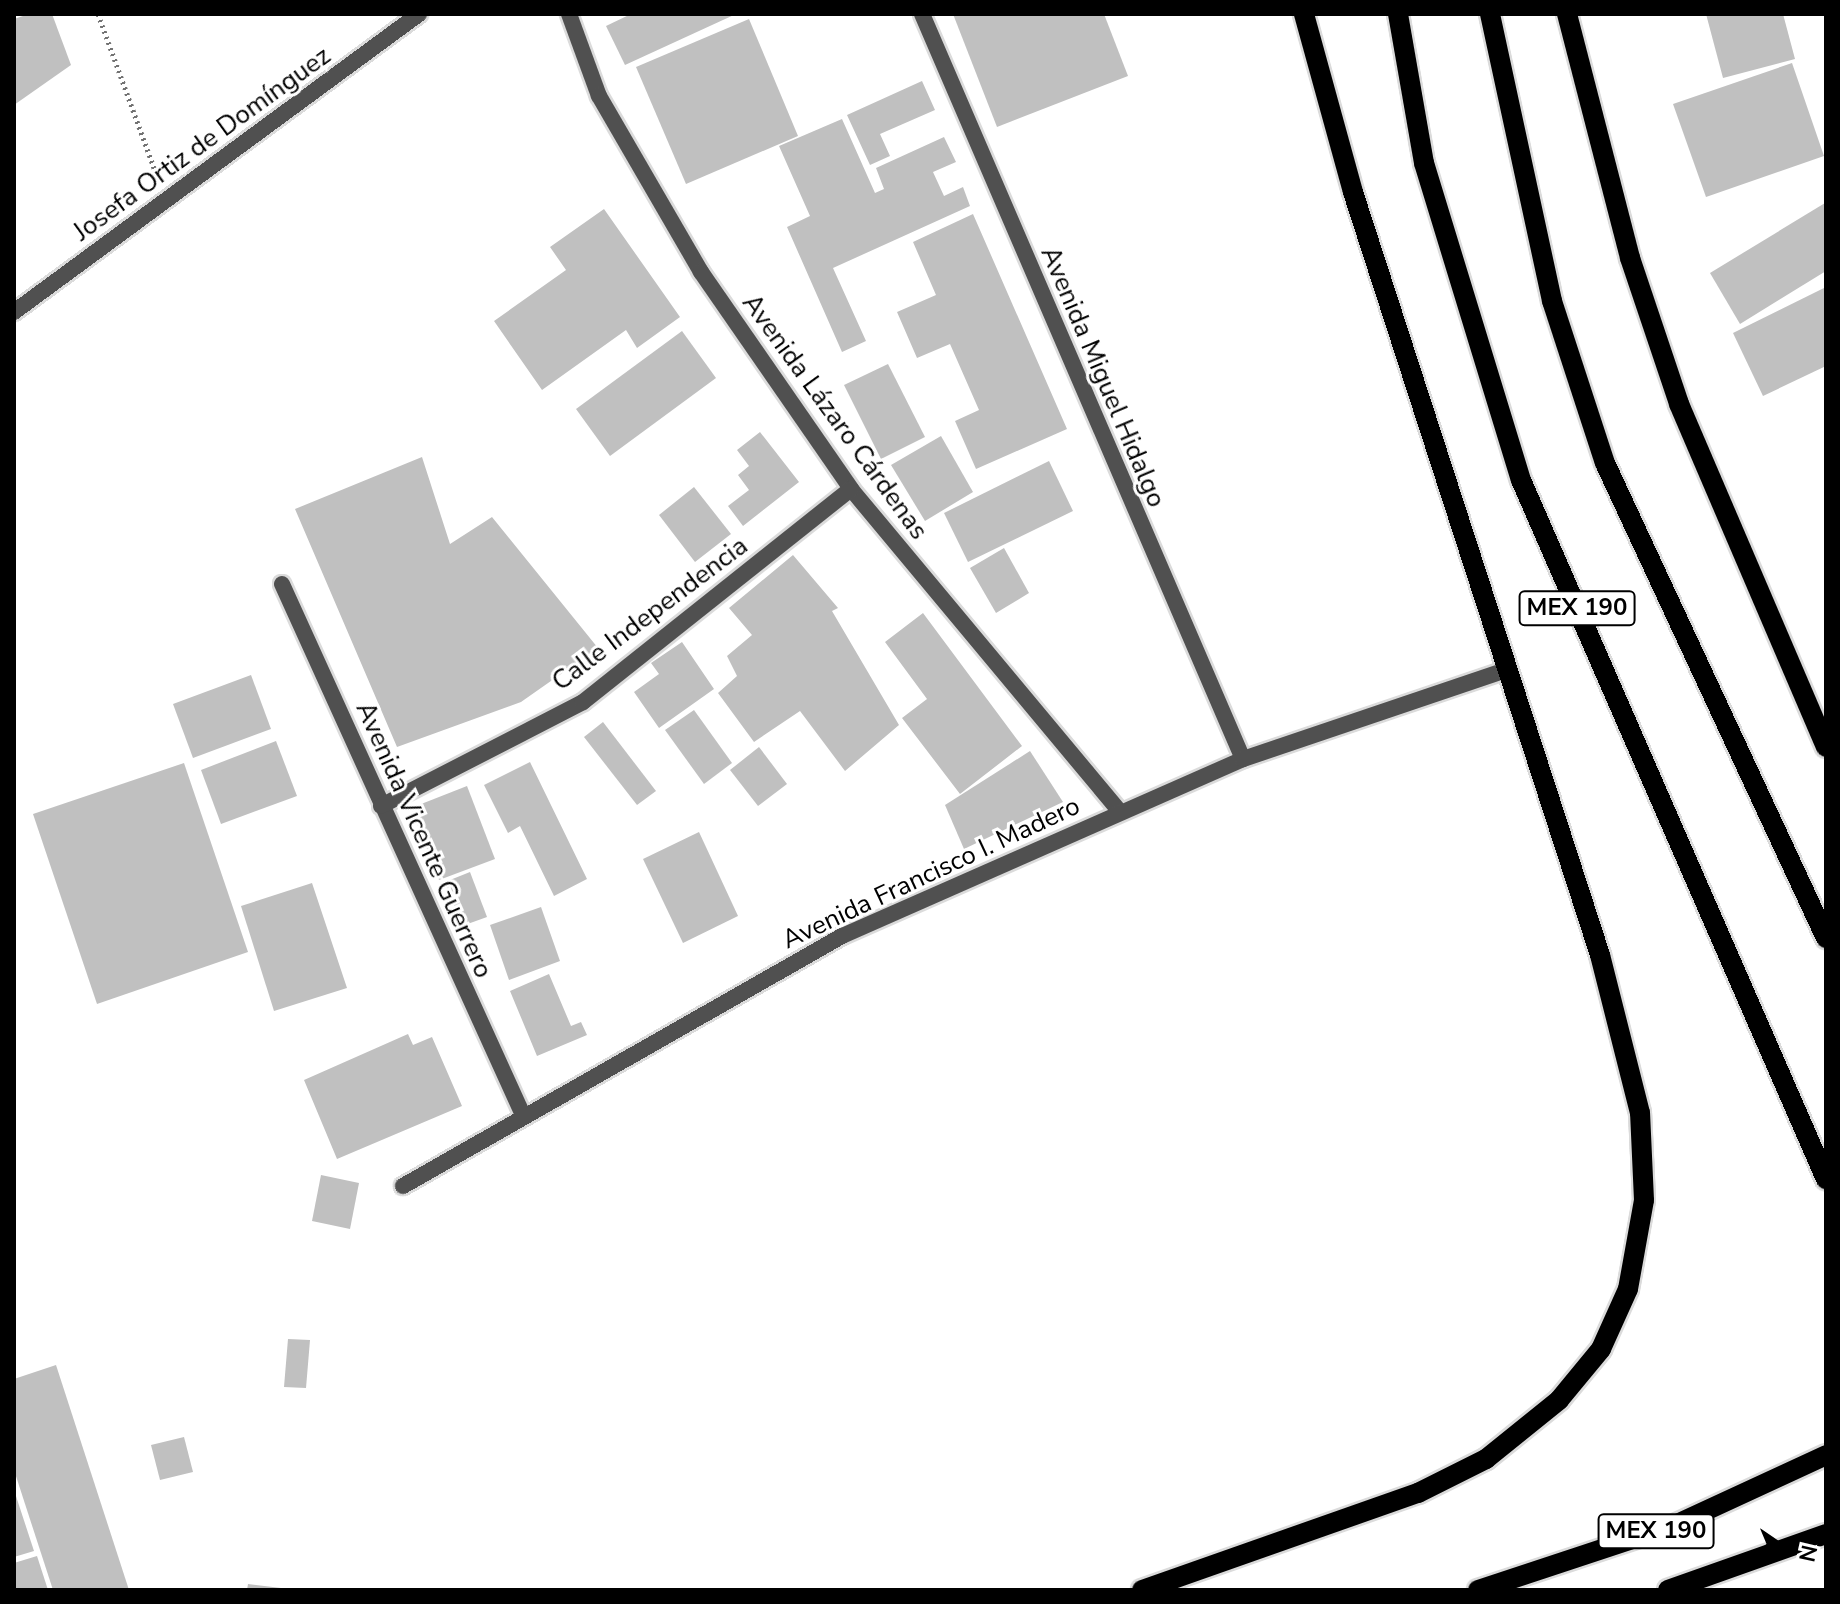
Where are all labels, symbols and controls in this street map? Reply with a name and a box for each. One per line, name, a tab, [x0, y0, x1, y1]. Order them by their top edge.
street label: Josefa Ortiz de Domínguez	[67, 40, 337, 248]
street label: Avenida Miguel Hidalgo	[1034, 242, 1172, 512]
street label: Avenida Lázaro Cárdenas	[735, 288, 935, 546]
street label: Calle Independencia	[546, 530, 754, 698]
road number: MEX 190	[1517, 588, 1637, 628]
street label: Avenida Vicente Guerrero	[349, 697, 499, 983]
street label: Avenida Francisco I. Madero	[777, 790, 1085, 956]
north arrow	[1744, 1508, 1824, 1588]
road number: MEX 190	[1596, 1511, 1716, 1551]
text: N	[1791, 1542, 1824, 1565]

